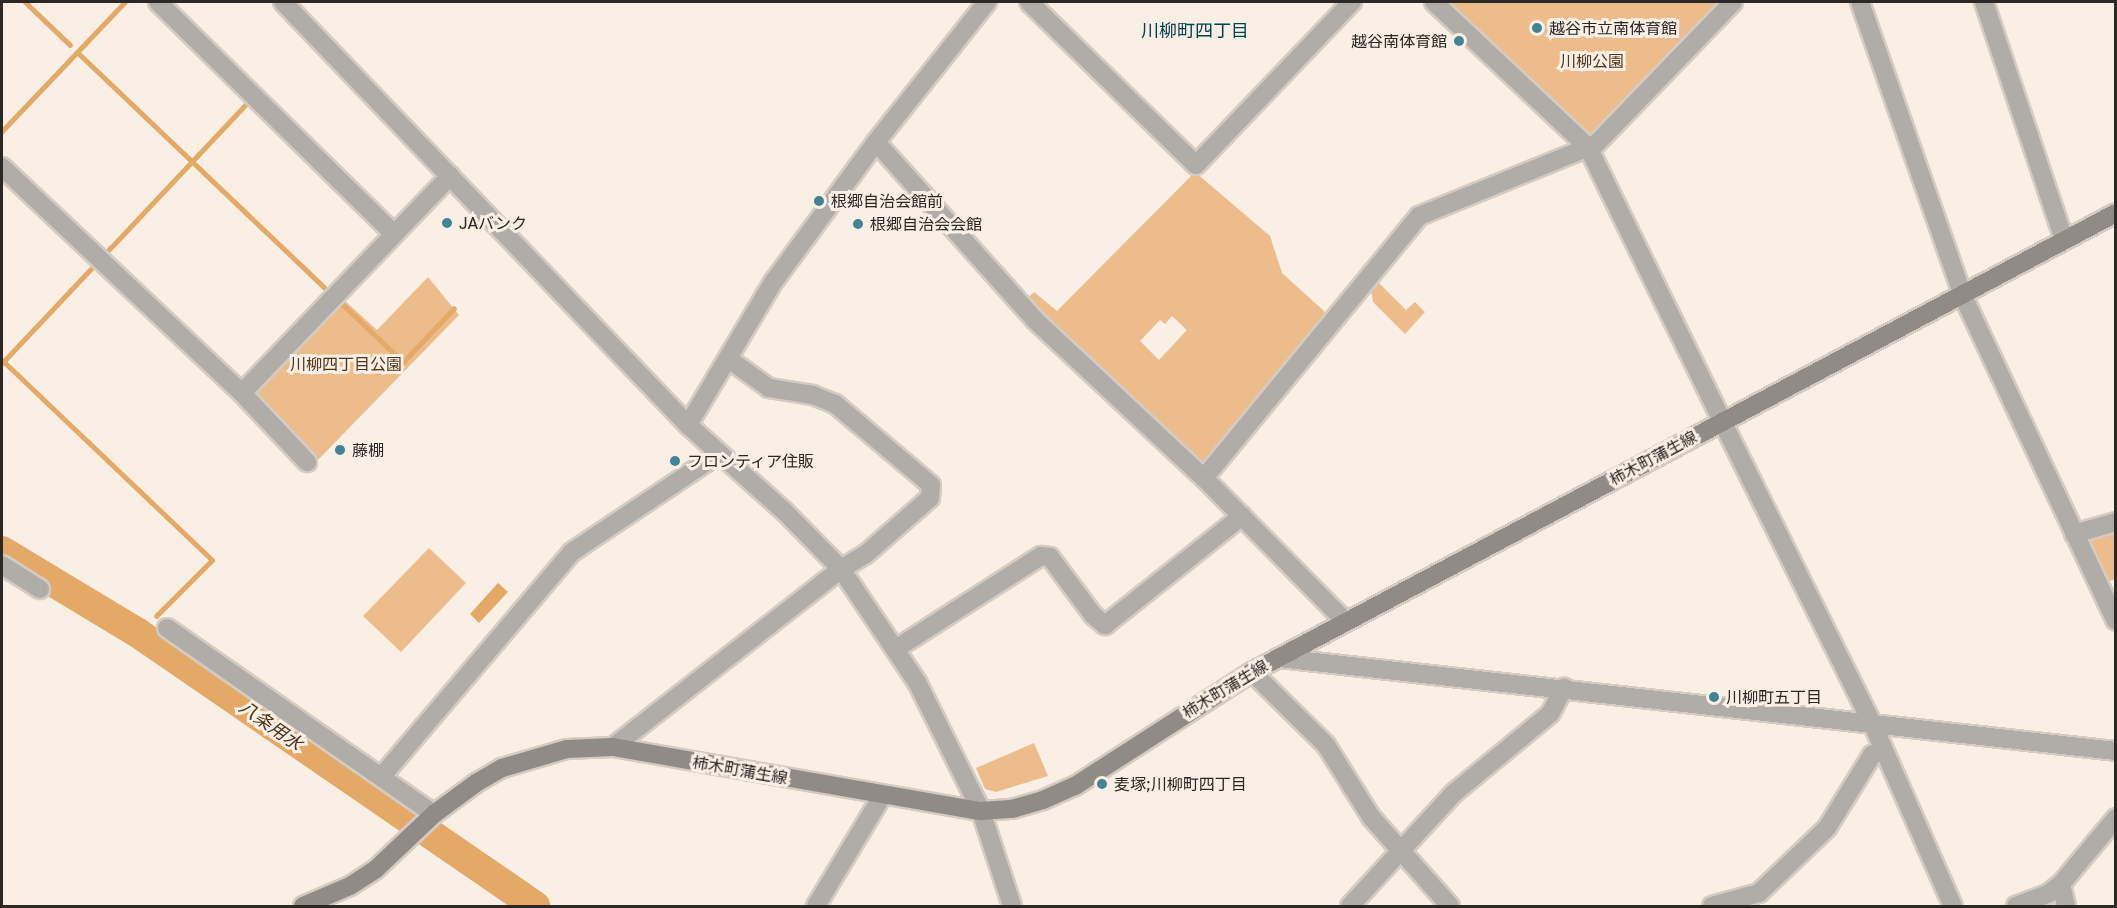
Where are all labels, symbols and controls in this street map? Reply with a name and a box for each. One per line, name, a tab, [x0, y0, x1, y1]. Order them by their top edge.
place label: 越谷市立南体育館	[1549, 18, 1677, 38]
district label: 川柳町四丁目	[1141, 19, 1249, 41]
marker: 越谷市立南体育館	[1530, 21, 1544, 35]
place label: 越谷南体育館	[1351, 31, 1447, 51]
marker: 越谷南体育館	[1452, 34, 1466, 48]
park label: 川柳公園	[1560, 51, 1624, 71]
place label: 根郷自治会館前	[831, 191, 943, 211]
marker: 根郷自治会館前	[812, 194, 826, 208]
place label: JAバンク	[459, 213, 526, 233]
place label: 根郷自治会会館	[870, 214, 982, 234]
marker: JAバンク	[440, 216, 454, 230]
marker: 根郷自治会会館	[851, 217, 865, 231]
park label: 川柳四丁目公園	[290, 354, 402, 374]
street label: 柿木町蒲生線	[1606, 427, 1700, 489]
place label: 藤棚	[352, 440, 384, 460]
marker: 藤棚	[333, 443, 347, 457]
place label: フロンティア住販	[687, 451, 815, 471]
marker: フロンティア住販	[668, 454, 682, 468]
street label: 柿木町蒲生線	[1179, 656, 1271, 722]
place label: 川柳町五丁目	[1726, 687, 1822, 707]
marker: 川柳町五丁目	[1707, 690, 1721, 704]
water label: 八条用水	[235, 696, 307, 754]
street label: 柿木町蒲生線	[691, 752, 789, 788]
place label: 麦塚;川柳町四丁目	[1114, 774, 1247, 794]
marker: 麦塚;川柳町四丁目	[1095, 777, 1109, 791]

